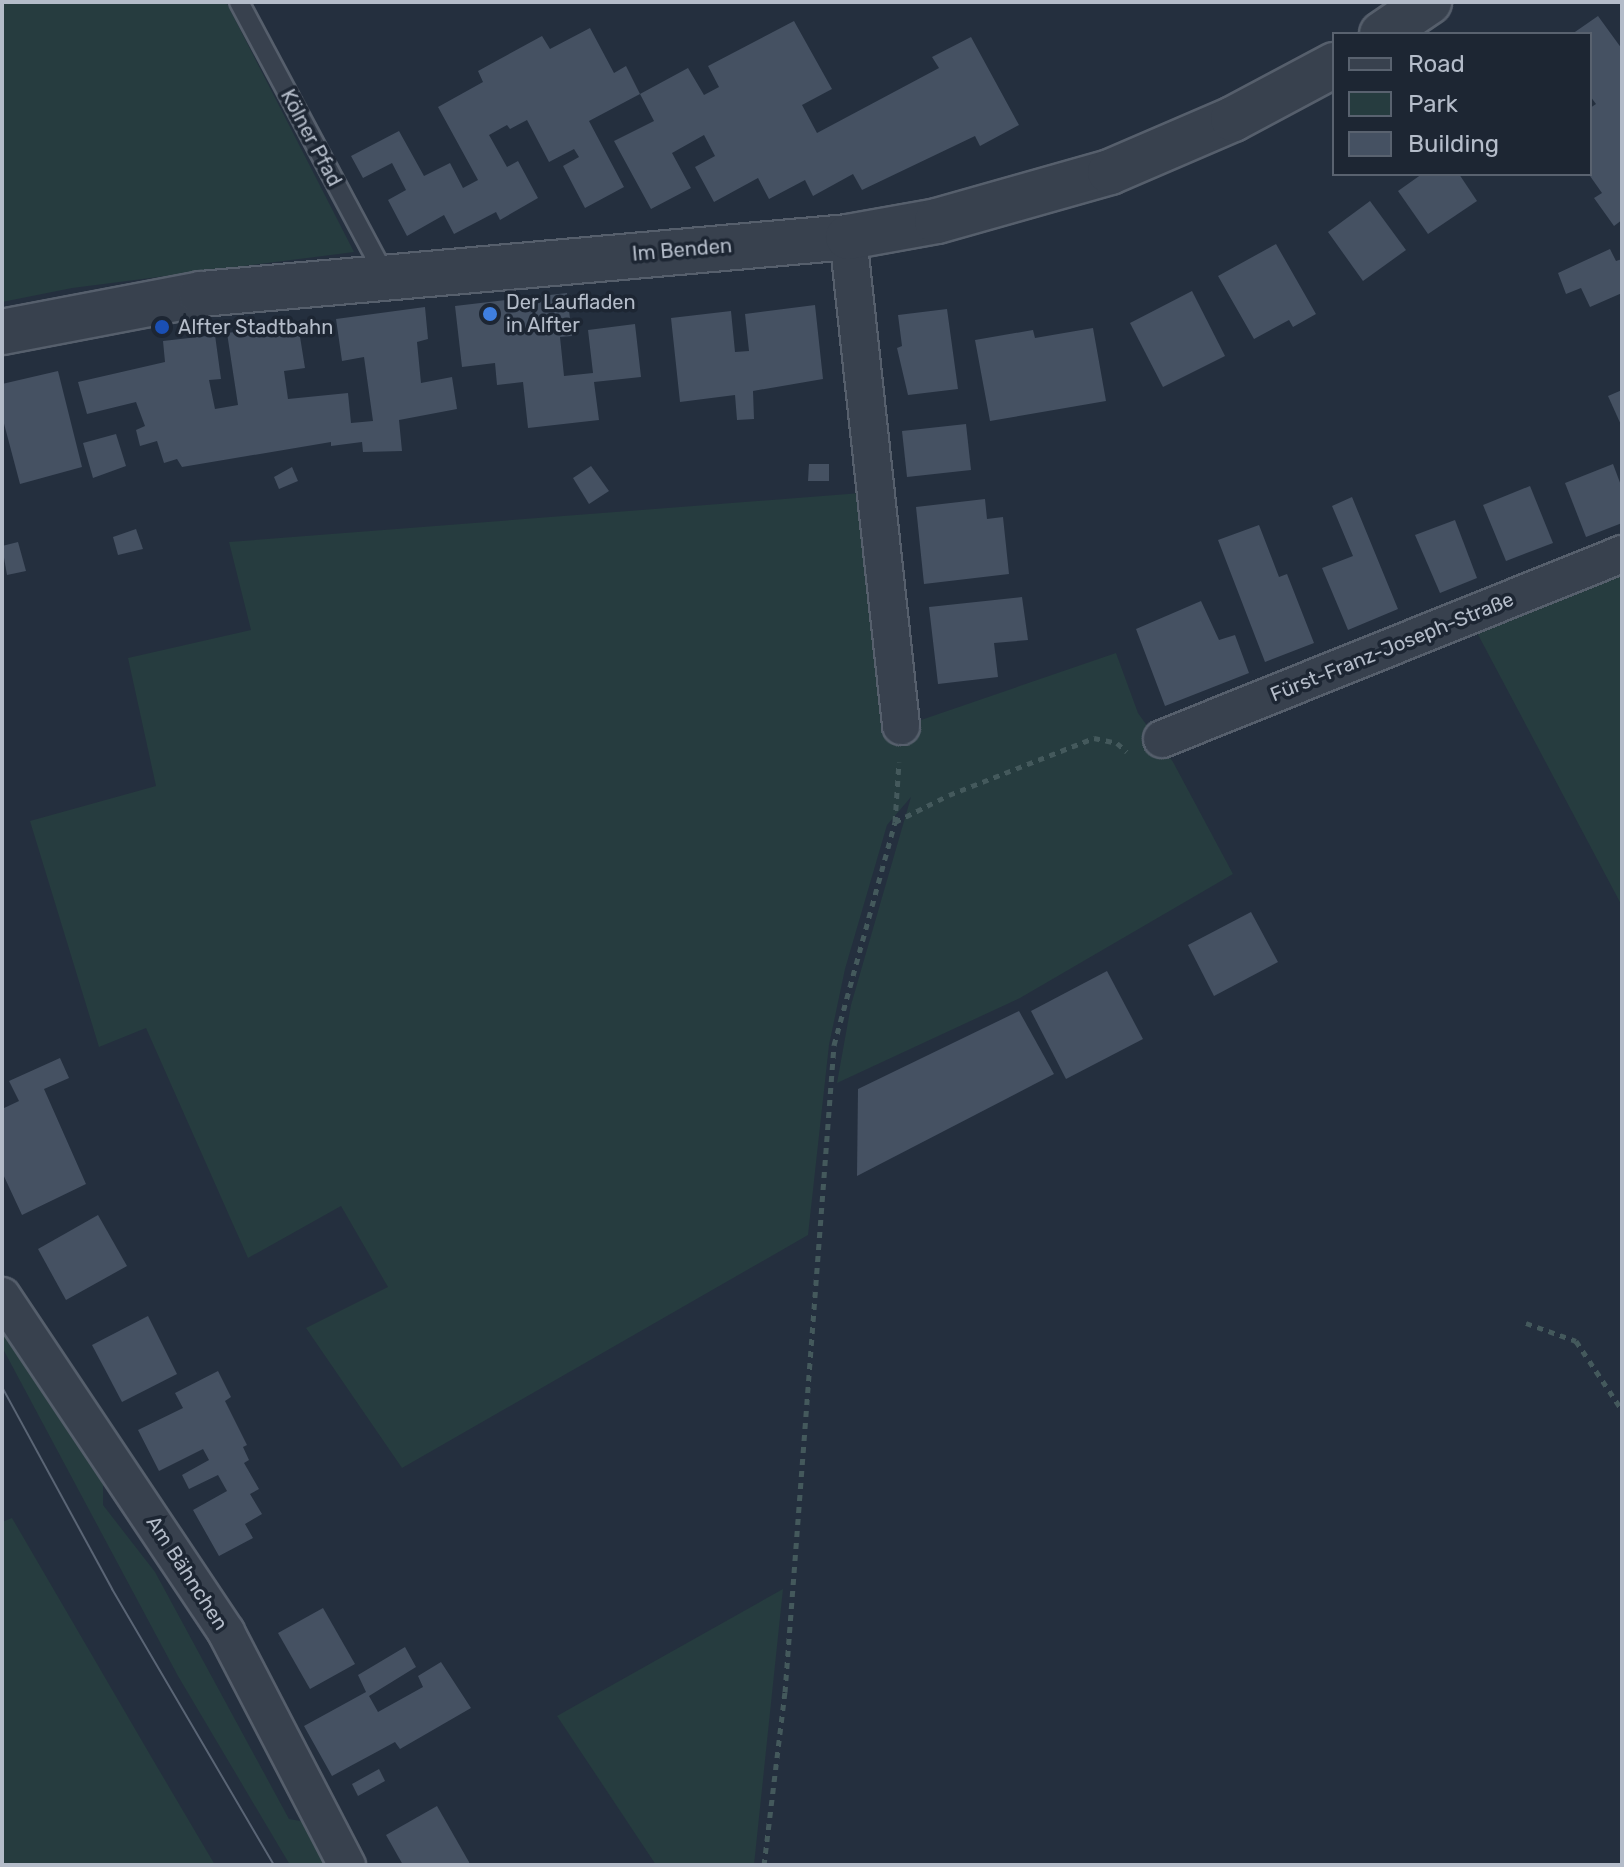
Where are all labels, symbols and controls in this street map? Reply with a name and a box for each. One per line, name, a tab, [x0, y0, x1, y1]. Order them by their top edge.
legend	[1332, 32, 1592, 176]
text: Road	[1408, 50, 1465, 78]
street label: Kölner Pfad	[275, 85, 347, 191]
text: Park	[1408, 90, 1458, 118]
text: Building	[1408, 130, 1499, 158]
street label: Im Benden	[631, 234, 733, 266]
place label: Der Laufladen in Alfter	[506, 290, 636, 337]
marker: Der Laufladen in Alfter	[481, 305, 499, 323]
place label: Alfter Stadtbahn	[178, 315, 334, 339]
marker: Alfter Stadtbahn	[153, 318, 171, 336]
street label: Fürst-Franz-Joseph-Straße	[1267, 587, 1517, 707]
street label: Am Bähnchen	[141, 1511, 233, 1635]

